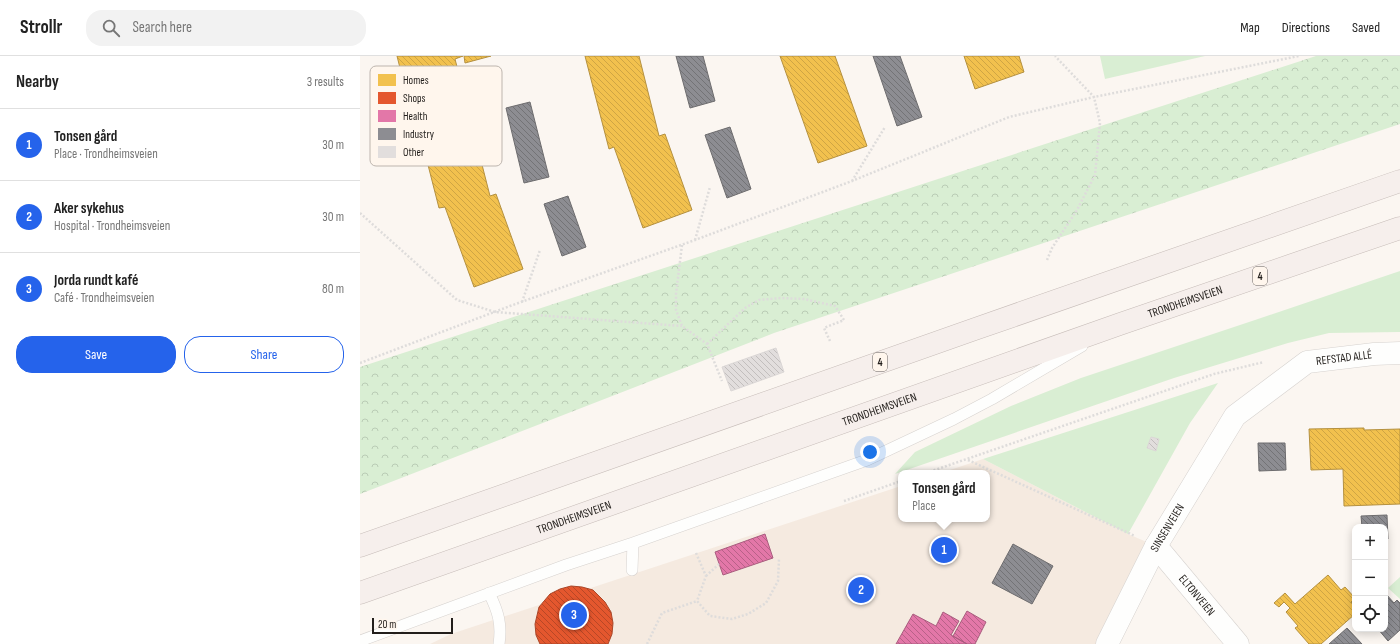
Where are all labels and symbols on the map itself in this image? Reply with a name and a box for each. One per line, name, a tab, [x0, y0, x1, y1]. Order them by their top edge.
legend	[370, 66, 502, 166]
text: Homes	[403, 74, 429, 87]
text: Shops	[403, 92, 426, 105]
text: Health	[403, 110, 428, 123]
text: Industry	[403, 128, 435, 141]
text: Other	[403, 146, 424, 159]
road number: 4	[1253, 267, 1267, 285]
street label: TRONDHEIMSVEIEN	[1146, 282, 1225, 322]
street label: REFSTAD ALLÉ	[1315, 347, 1373, 369]
road number: 4	[873, 353, 887, 371]
street label: TRONDHEIMSVEIEN	[840, 390, 919, 430]
your location	[860, 442, 880, 462]
street label: TRONDHEIMSVEIEN	[535, 498, 613, 538]
street label: SINSENVEIEN	[1147, 501, 1188, 554]
pin: 1	[931, 535, 957, 565]
street label: ELTONVEIEN	[1175, 572, 1218, 619]
pin: 2	[848, 575, 874, 605]
pin: 3	[561, 600, 587, 630]
scale bar	[372, 616, 453, 635]

